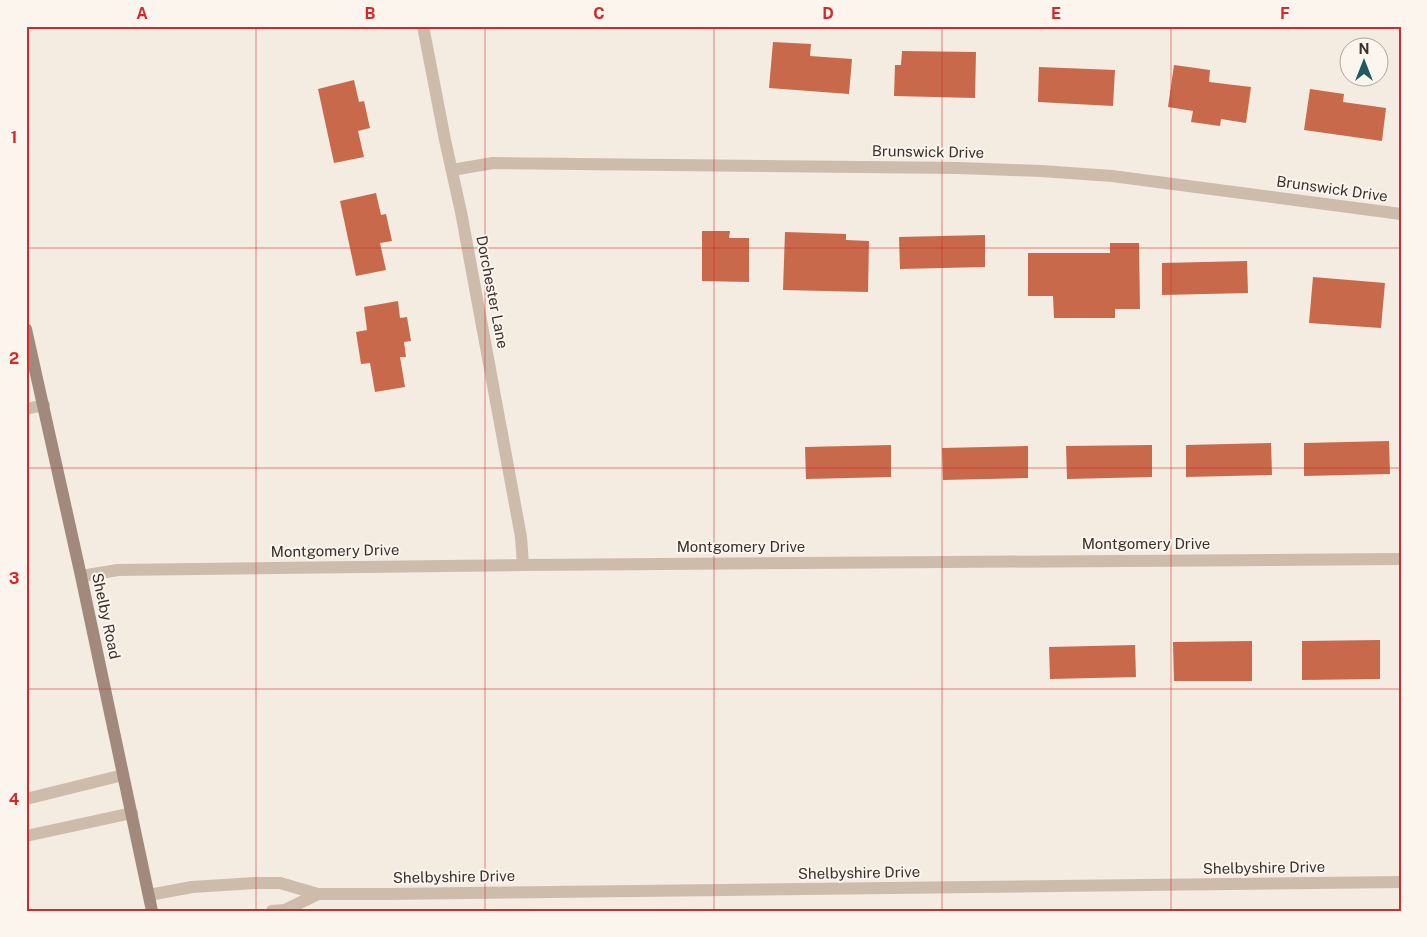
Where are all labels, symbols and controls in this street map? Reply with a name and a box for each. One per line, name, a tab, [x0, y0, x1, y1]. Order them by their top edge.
text: A	[136, 4, 148, 23]
text: B	[365, 4, 376, 23]
text: C	[593, 4, 605, 23]
text: D	[822, 4, 834, 23]
text: E	[1051, 4, 1061, 23]
text: F	[1280, 4, 1290, 23]
north arrow	[1340, 38, 1390, 88]
text: N	[1359, 41, 1369, 57]
text: 1	[11, 128, 17, 147]
street label: Brunswick Drive	[872, 142, 984, 161]
street label: Brunswick Drive	[1275, 172, 1389, 205]
street label: Dorchester Lane	[473, 234, 512, 350]
text: 2	[9, 349, 19, 368]
street label: Montgomery Drive	[1082, 535, 1210, 552]
street label: Montgomery Drive	[677, 538, 805, 555]
street label: Montgomery Drive	[271, 541, 399, 560]
text: 3	[9, 569, 19, 588]
street label: Shelby Road	[89, 571, 124, 661]
text: 4	[9, 790, 20, 809]
street label: Shelbyshire Drive	[1203, 858, 1325, 877]
street label: Shelbyshire Drive	[798, 863, 920, 882]
street label: Shelbyshire Drive	[393, 867, 515, 886]

